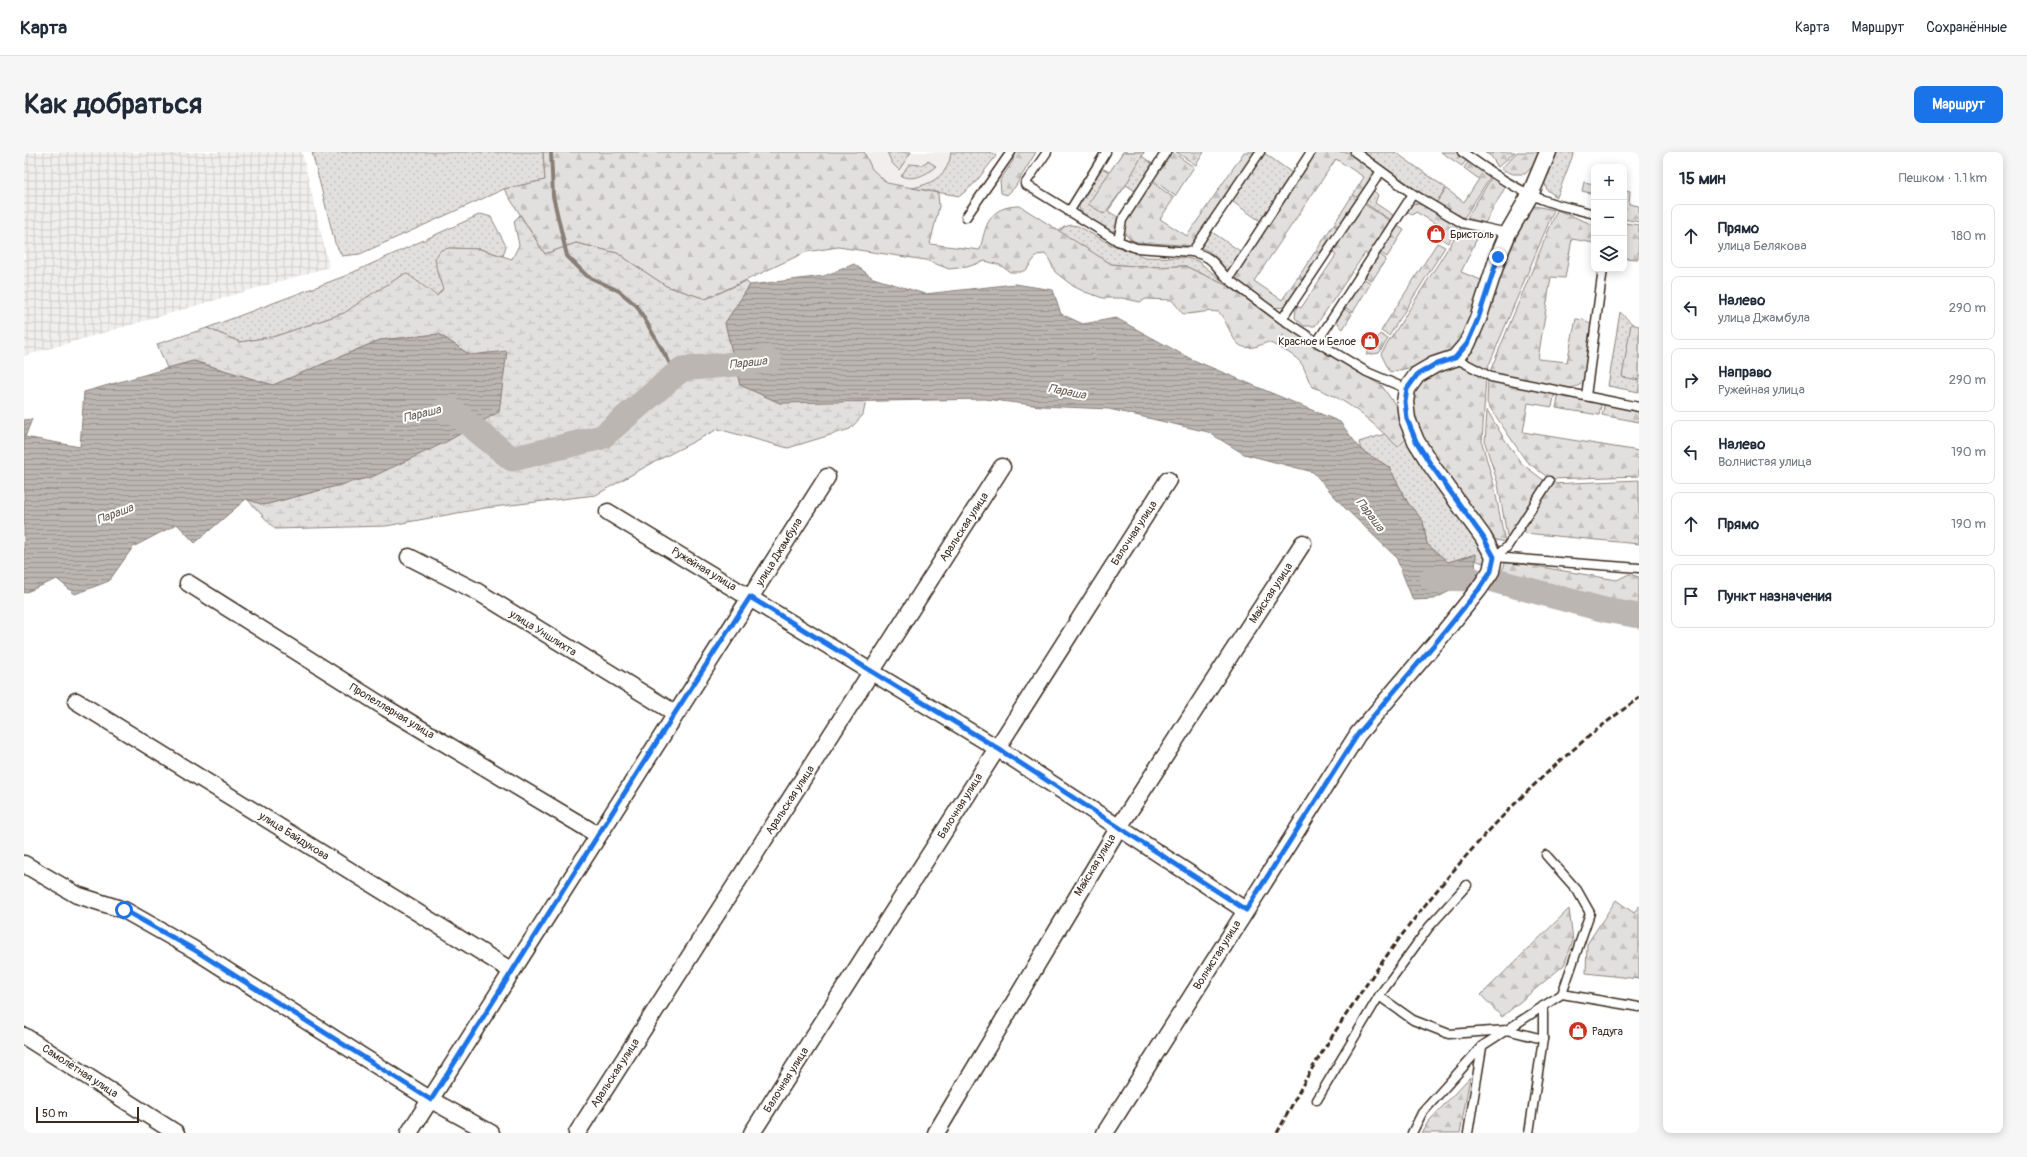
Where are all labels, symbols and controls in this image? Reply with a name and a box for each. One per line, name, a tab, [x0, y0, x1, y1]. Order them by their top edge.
text: Карта	[20, 16, 67, 40]
text: Карта	[1795, 19, 1830, 36]
text: Маршрут	[1852, 19, 1904, 36]
text: Сохранённые	[1926, 19, 2007, 36]
button: Маршрут	[1914, 86, 2003, 123]
text: Как добраться	[24, 87, 202, 122]
map controls	[1591, 164, 1627, 272]
button: +	[1591, 164, 1627, 200]
text: 15 мин	[1679, 168, 1726, 189]
text: Пешком · 1.1 km	[1899, 170, 1987, 186]
button: −	[1591, 200, 1627, 236]
text: Прямо	[1718, 219, 1759, 238]
shop icon: Бристоль	[1425, 223, 1447, 245]
icon: ahead	[1680, 225, 1702, 247]
place label: Бристоль	[1450, 228, 1494, 241]
text: 180 m	[1951, 228, 1986, 244]
button: layers	[1591, 236, 1627, 272]
text: улица Белякова	[1718, 238, 1806, 254]
route end	[1489, 248, 1507, 266]
text: Налево	[1718, 291, 1765, 310]
icon: left	[1680, 297, 1702, 319]
text: 290 m	[1949, 300, 1986, 316]
text: улица Джамбула	[1718, 310, 1810, 326]
shop icon: Красное и Белое	[1359, 330, 1381, 352]
place label: Красное и Белое	[1278, 335, 1357, 348]
water label: Параша	[728, 353, 769, 372]
text: Направо	[1718, 363, 1772, 382]
icon: right	[1680, 369, 1702, 391]
text: 290 m	[1949, 372, 1986, 388]
water label: Параша	[1047, 381, 1089, 403]
text: Ружейная улица	[1718, 382, 1805, 398]
water label: Параша	[402, 402, 444, 426]
text: Налево	[1718, 435, 1765, 454]
icon: left	[1680, 441, 1702, 463]
text: 190 m	[1951, 444, 1986, 460]
text: Волнистая улица	[1718, 454, 1812, 470]
street label: Аральская улица	[937, 490, 991, 564]
water label: Параша	[1353, 495, 1388, 536]
street label: Балочная улица	[1108, 498, 1160, 568]
water label: Параша	[95, 500, 137, 528]
icon: ahead	[1680, 513, 1702, 535]
text: Прямо	[1718, 515, 1759, 534]
street label: улица Джамбула	[752, 516, 805, 589]
text: 190 m	[1951, 516, 1986, 532]
street label: Ружейная улица	[669, 545, 739, 593]
street label: Майская улица	[1247, 560, 1295, 626]
icon: arrive	[1680, 585, 1702, 607]
text: Пункт назначения	[1718, 587, 1832, 606]
street label: улица Уншлихта	[506, 607, 579, 659]
street label: Пропеллерная улица	[347, 681, 437, 741]
street label: Аральская улица	[763, 763, 817, 837]
street label: Балочная улица	[935, 771, 985, 841]
street label: улица Байдукова	[256, 809, 331, 863]
street label: Майская улица	[1071, 832, 1119, 898]
route start	[115, 901, 133, 919]
street label: Волнистая улица	[1190, 918, 1244, 992]
shop icon: Радуга	[1567, 1020, 1589, 1042]
place label: Радуга	[1592, 1025, 1623, 1038]
street label: Аральская улица	[588, 1036, 642, 1110]
street label: Самолётная улица	[40, 1042, 120, 1100]
street label: Балочная улица	[761, 1045, 811, 1115]
scale bar	[36, 1105, 139, 1124]
text: 50 m	[42, 1107, 68, 1120]

